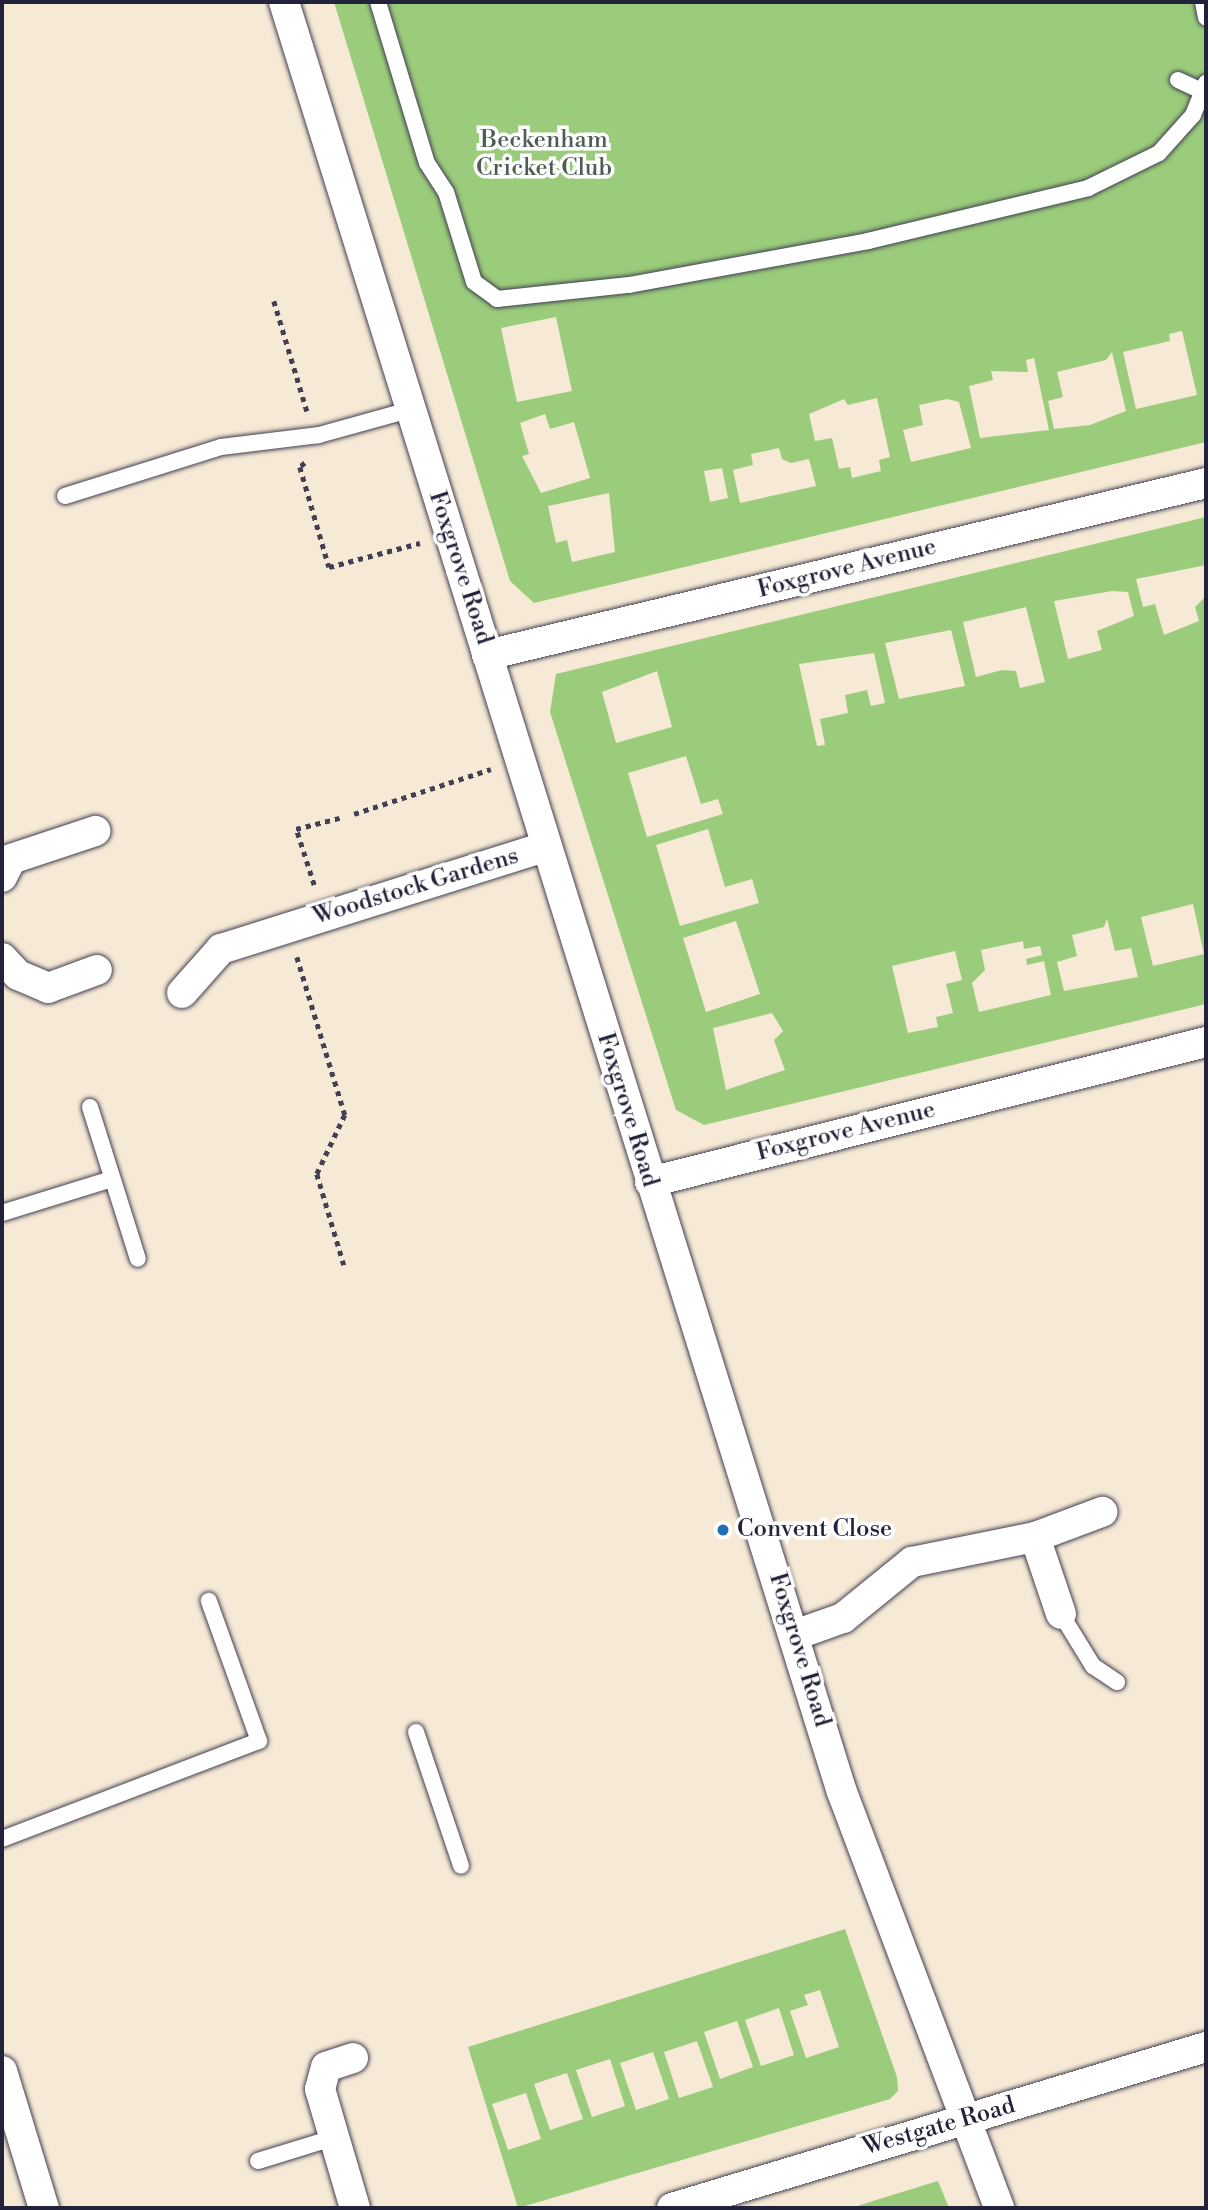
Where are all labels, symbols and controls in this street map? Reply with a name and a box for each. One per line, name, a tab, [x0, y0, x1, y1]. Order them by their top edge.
park label: Beckenham Cricket Club	[476, 127, 612, 183]
street label: Foxgrove Road	[422, 488, 498, 648]
street label: Foxgrove Avenue	[755, 533, 939, 605]
street label: Woodstock Gardens	[310, 842, 522, 932]
street label: Foxgrove Road	[590, 1029, 664, 1191]
street label: Foxgrove Avenue	[754, 1096, 938, 1168]
place label: Convent Close	[737, 1516, 892, 1544]
marker: Convent Close	[715, 1522, 731, 1538]
street label: Foxgrove Road	[762, 1569, 836, 1731]
street label: Westgate Road	[859, 2091, 1019, 2163]

